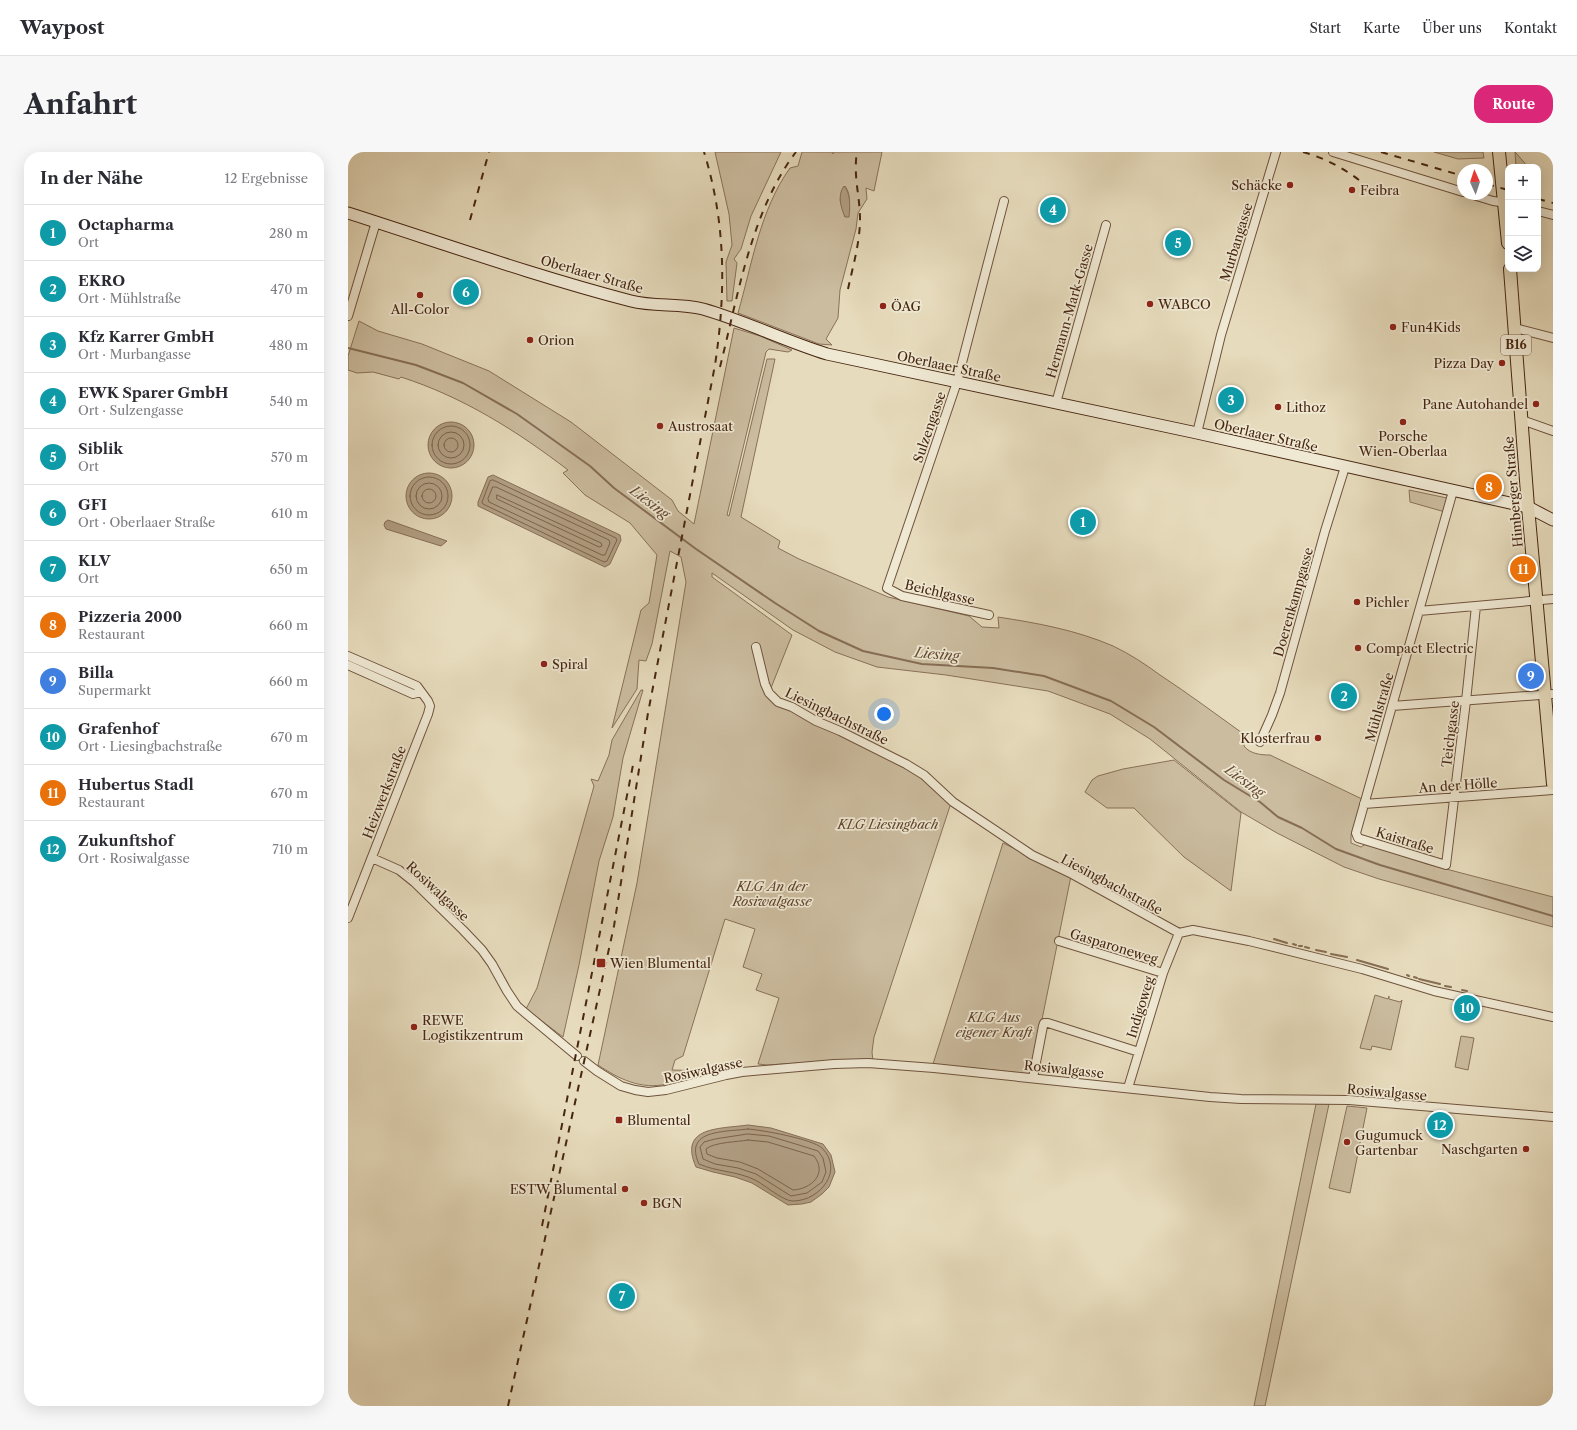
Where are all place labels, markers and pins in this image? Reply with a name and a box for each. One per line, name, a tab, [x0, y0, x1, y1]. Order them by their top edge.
place label: Schäcke	[1231, 177, 1282, 193]
marker: Schäcke	[1285, 180, 1295, 190]
place label: Feibra	[1360, 182, 1399, 198]
marker: Feibra	[1347, 185, 1357, 195]
pin: 4	[1040, 195, 1066, 225]
pin: 5	[1165, 228, 1191, 258]
pin: 6	[453, 277, 479, 307]
marker: All-Color	[415, 290, 425, 300]
place label: WABCO	[1157, 296, 1211, 312]
place label: ÖAG	[891, 298, 922, 314]
marker: WABCO	[1145, 299, 1155, 309]
place label: All-Color	[390, 301, 450, 317]
marker: ÖAG	[878, 301, 888, 311]
place label: Fun4Kids	[1401, 319, 1461, 335]
marker: Fun4Kids	[1388, 322, 1398, 332]
place label: Orion	[538, 332, 574, 348]
marker: Orion	[525, 335, 535, 345]
place label: Pizza Day	[1434, 355, 1495, 371]
marker: Pizza Day	[1497, 358, 1507, 368]
pin: 3	[1218, 385, 1244, 415]
place label: Pane Autohandel	[1422, 396, 1528, 412]
place label: Lithoz	[1286, 399, 1326, 415]
marker: Pane Autohandel	[1531, 399, 1541, 409]
marker: Lithoz	[1273, 402, 1283, 412]
marker: Porsche Wien-Oberlaa	[1398, 417, 1408, 427]
place label: Austrosaat	[667, 418, 733, 434]
marker: Austrosaat	[655, 421, 665, 431]
place label: Porsche Wien-Oberlaa	[1358, 428, 1447, 459]
pin: 8	[1476, 472, 1502, 502]
pin: 1	[1070, 507, 1096, 537]
pin: 11	[1510, 554, 1536, 584]
place label: Pichler	[1365, 594, 1410, 610]
marker: Pichler	[1352, 597, 1362, 607]
place label: Compact Electric	[1366, 640, 1474, 656]
marker: Compact Electric	[1353, 643, 1363, 653]
place label: Spiral	[552, 656, 588, 672]
marker: Spiral	[539, 659, 549, 669]
pin: 9	[1518, 661, 1544, 691]
pin: 2	[1331, 681, 1357, 711]
place label: Klosterfrau	[1240, 730, 1310, 746]
marker: Klosterfrau	[1313, 733, 1323, 743]
place label: Wien Blumental	[609, 955, 711, 971]
marker: Wien Blumental	[595, 957, 607, 969]
pin: 10	[1454, 993, 1480, 1023]
place label: REWE Logistikzentrum	[422, 1012, 523, 1043]
marker: REWE Logistikzentrum	[409, 1022, 419, 1032]
pin: 12	[1427, 1110, 1453, 1140]
place label: Blumental	[627, 1112, 691, 1128]
marker: Blumental	[614, 1115, 624, 1125]
place label: Gugumuck Gartenbar	[1355, 1127, 1423, 1158]
marker: Gugumuck Gartenbar	[1342, 1137, 1352, 1147]
place label: Naschgarten	[1441, 1141, 1518, 1157]
marker: Naschgarten	[1521, 1144, 1531, 1154]
place label: ESTW Blumental	[510, 1181, 617, 1197]
marker: ESTW Blumental	[620, 1184, 630, 1194]
place label: BGN	[652, 1195, 683, 1211]
marker: BGN	[639, 1198, 649, 1208]
pin: 7	[609, 1281, 635, 1311]

